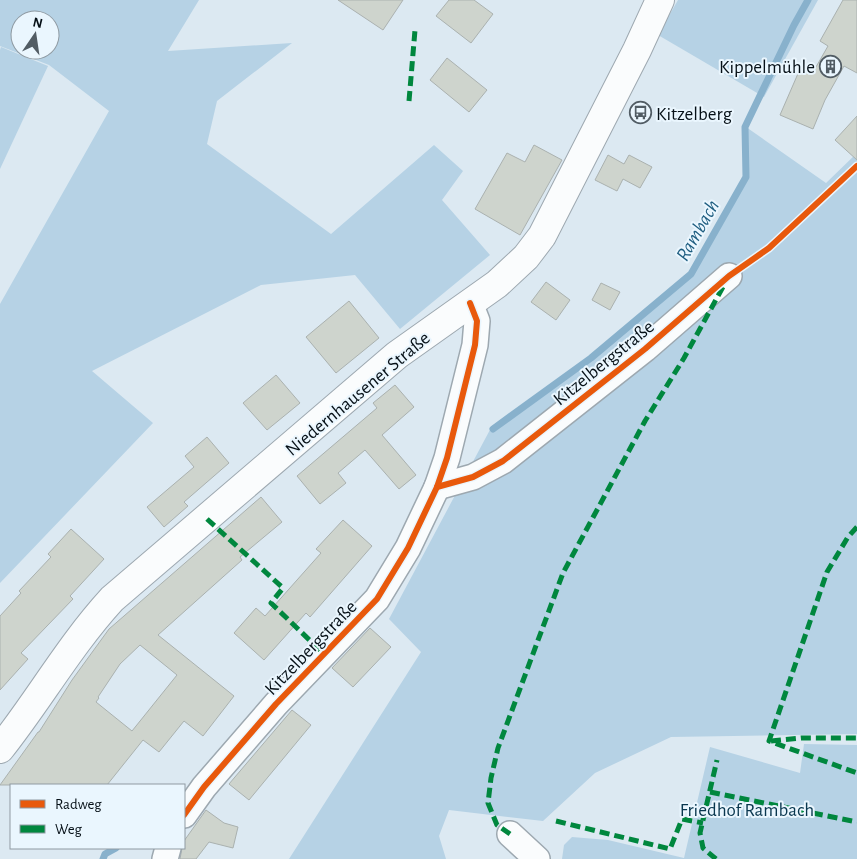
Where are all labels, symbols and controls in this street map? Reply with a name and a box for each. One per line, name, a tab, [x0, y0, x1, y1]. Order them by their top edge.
north arrow	[10, 10, 60, 60]
text: N	[31, 15, 44, 31]
building icon: Kippelmühle	[819, 54, 843, 78]
place label: Kippelmühle	[719, 58, 815, 77]
bus stop icon: Kitzelberg	[628, 101, 652, 125]
place label: Kitzelberg	[656, 105, 733, 124]
water label: Rambach	[673, 197, 723, 264]
street label: Kitzelbergstraße	[550, 317, 658, 409]
street label: Niedernhausener Straße	[282, 328, 434, 460]
street label: Kitzelbergstraße	[261, 597, 361, 699]
legend	[10, 784, 185, 849]
text: Radweg	[55, 797, 102, 812]
park label: Friedhof Rambach	[680, 801, 814, 820]
text: Weg	[55, 822, 83, 837]

